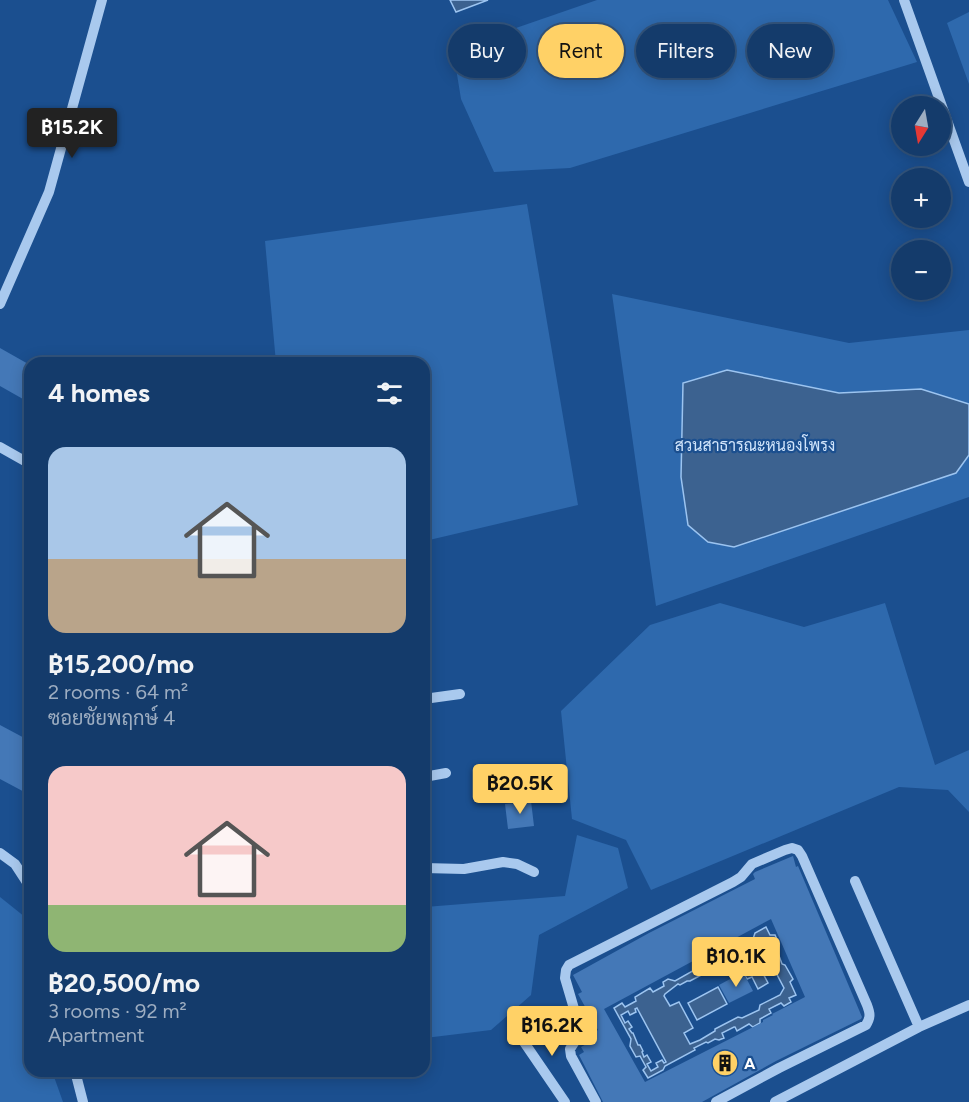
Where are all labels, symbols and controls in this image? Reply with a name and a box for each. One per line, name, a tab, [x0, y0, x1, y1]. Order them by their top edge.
chip: Buy	[448, 24, 526, 78]
chip: Rent	[538, 24, 624, 78]
chip: Filters	[636, 24, 735, 78]
chip: New	[747, 24, 833, 78]
north arrow	[891, 96, 951, 156]
map controls	[891, 96, 951, 300]
pin: ฿15.2K	[23, 108, 121, 159]
text: ฿15.2K	[41, 115, 103, 139]
button: +	[891, 168, 951, 228]
button: −	[891, 240, 951, 300]
text: 4 homes	[48, 377, 150, 409]
icon: filters	[373, 377, 406, 410]
park label: สวนสาธารณะหนองโพรง	[675, 434, 835, 455]
icon: home	[173, 486, 281, 594]
text: ฿15,200/mo	[48, 648, 194, 680]
text: 2 rooms · 64 m²	[48, 680, 188, 704]
text: ซอยชัยพฤกษ์ 4	[48, 706, 176, 730]
pin: ฿20.5K	[471, 764, 569, 815]
text: ฿20.5K	[487, 771, 553, 795]
icon: home	[173, 805, 281, 913]
pin: ฿10.1K	[687, 937, 785, 988]
text: ฿10.1K	[706, 944, 766, 968]
text: ฿20,500/mo	[48, 967, 200, 999]
text: 3 rooms · 92 m²	[48, 999, 187, 1023]
pin: ฿16.2K	[503, 1006, 601, 1057]
text: ฿16.2K	[521, 1013, 583, 1037]
text: Apartment	[48, 1023, 145, 1047]
building icon: A	[710, 1048, 740, 1078]
place label: A	[744, 1054, 756, 1073]

